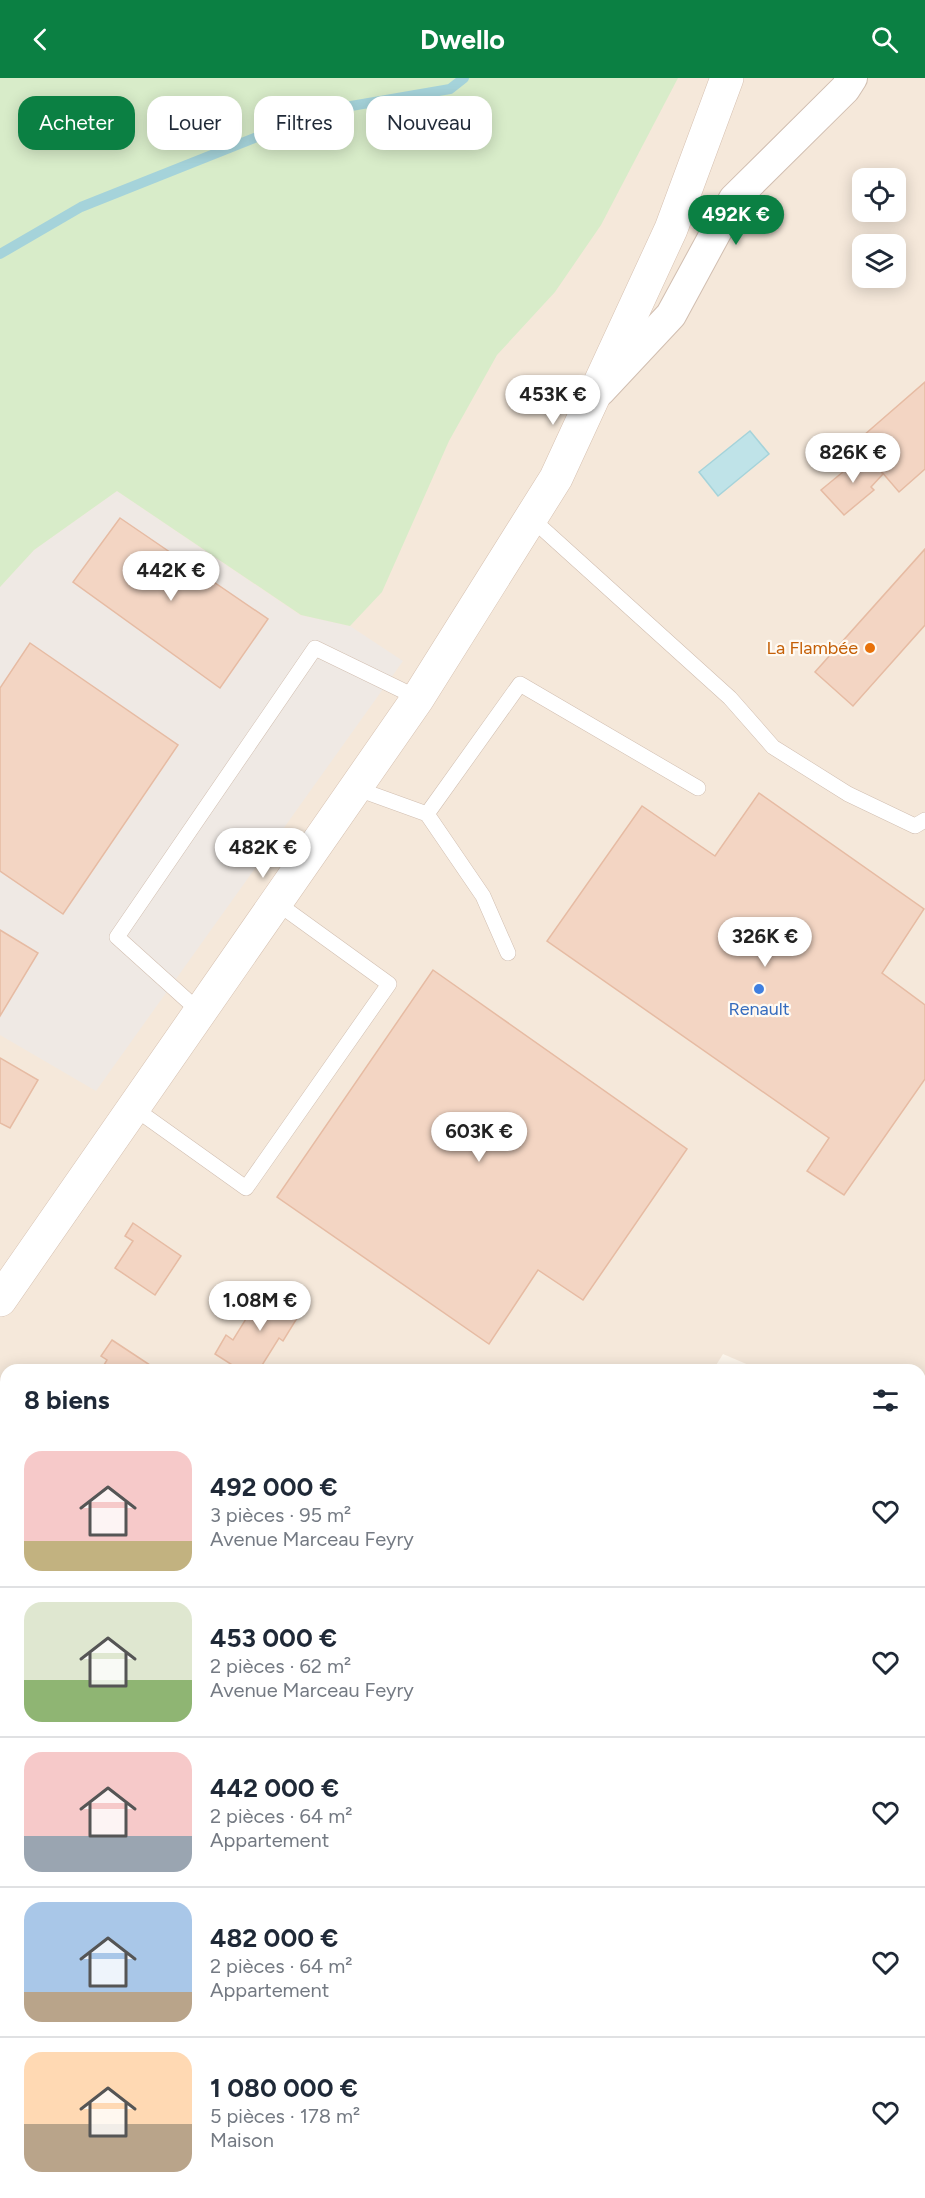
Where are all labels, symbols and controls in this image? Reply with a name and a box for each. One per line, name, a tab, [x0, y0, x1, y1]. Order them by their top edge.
icon: back	[24, 23, 57, 56]
text: Dwello	[420, 23, 505, 56]
icon: search	[868, 23, 901, 56]
chip: Acheter	[18, 96, 135, 150]
chip: Louer	[147, 96, 242, 150]
chip: Filtres	[254, 96, 354, 150]
chip: Nouveau	[366, 96, 492, 150]
map controls	[852, 168, 906, 288]
button: locate	[852, 168, 906, 222]
pin: 492K €	[687, 195, 785, 246]
text: 492K €	[702, 202, 770, 226]
button: layers	[852, 234, 906, 288]
pin: 453K €	[504, 375, 602, 426]
text: 453K €	[519, 382, 587, 406]
pin: 826K €	[804, 433, 902, 484]
text: 826K €	[819, 440, 887, 464]
pin: 442K €	[122, 551, 220, 602]
text: 442K €	[137, 558, 205, 582]
place label: La Flambée	[767, 637, 858, 659]
marker: La Flambée	[863, 641, 877, 655]
pin: 482K €	[214, 828, 312, 879]
text: 482K €	[229, 835, 297, 859]
pin: 326K €	[716, 917, 814, 968]
text: 326K €	[732, 924, 798, 948]
marker: Renault	[752, 982, 766, 996]
place label: Renault	[728, 998, 790, 1020]
pin: 603K €	[430, 1112, 528, 1163]
text: 603K €	[445, 1119, 513, 1143]
pin: 1.08M €	[205, 1281, 315, 1332]
text: 1.08M €	[223, 1288, 297, 1312]
text: 8 biens	[24, 1384, 110, 1416]
icon: filters	[869, 1384, 902, 1417]
text: 492 000 €	[210, 1471, 338, 1503]
icon: home	[72, 1475, 144, 1547]
icon: heart	[869, 1495, 902, 1528]
text: 3 pièces · 95 m²	[210, 1503, 351, 1527]
text: Avenue Marceau Feyry	[210, 1527, 414, 1551]
text: 453 000 €	[210, 1622, 337, 1654]
icon: home	[72, 1626, 144, 1698]
icon: heart	[869, 1646, 902, 1679]
text: 2 pièces · 62 m²	[210, 1654, 351, 1678]
text: Avenue Marceau Feyry	[210, 1678, 414, 1702]
text: 442 000 €	[210, 1772, 339, 1804]
icon: home	[72, 1776, 144, 1848]
icon: heart	[869, 1796, 902, 1829]
text: 2 pièces · 64 m²	[210, 1804, 352, 1828]
text: Appartement	[210, 1828, 329, 1852]
text: 482 000 €	[210, 1922, 338, 1954]
icon: home	[72, 1926, 144, 1998]
icon: heart	[869, 1946, 902, 1979]
text: 2 pièces · 64 m²	[210, 1954, 352, 1978]
text: Appartement	[210, 1978, 329, 2002]
text: 1 080 000 €	[210, 2072, 358, 2104]
icon: home	[72, 2076, 144, 2148]
icon: heart	[869, 2096, 902, 2129]
text: 5 pièces · 178 m²	[210, 2104, 360, 2128]
text: Maison	[210, 2128, 274, 2152]

